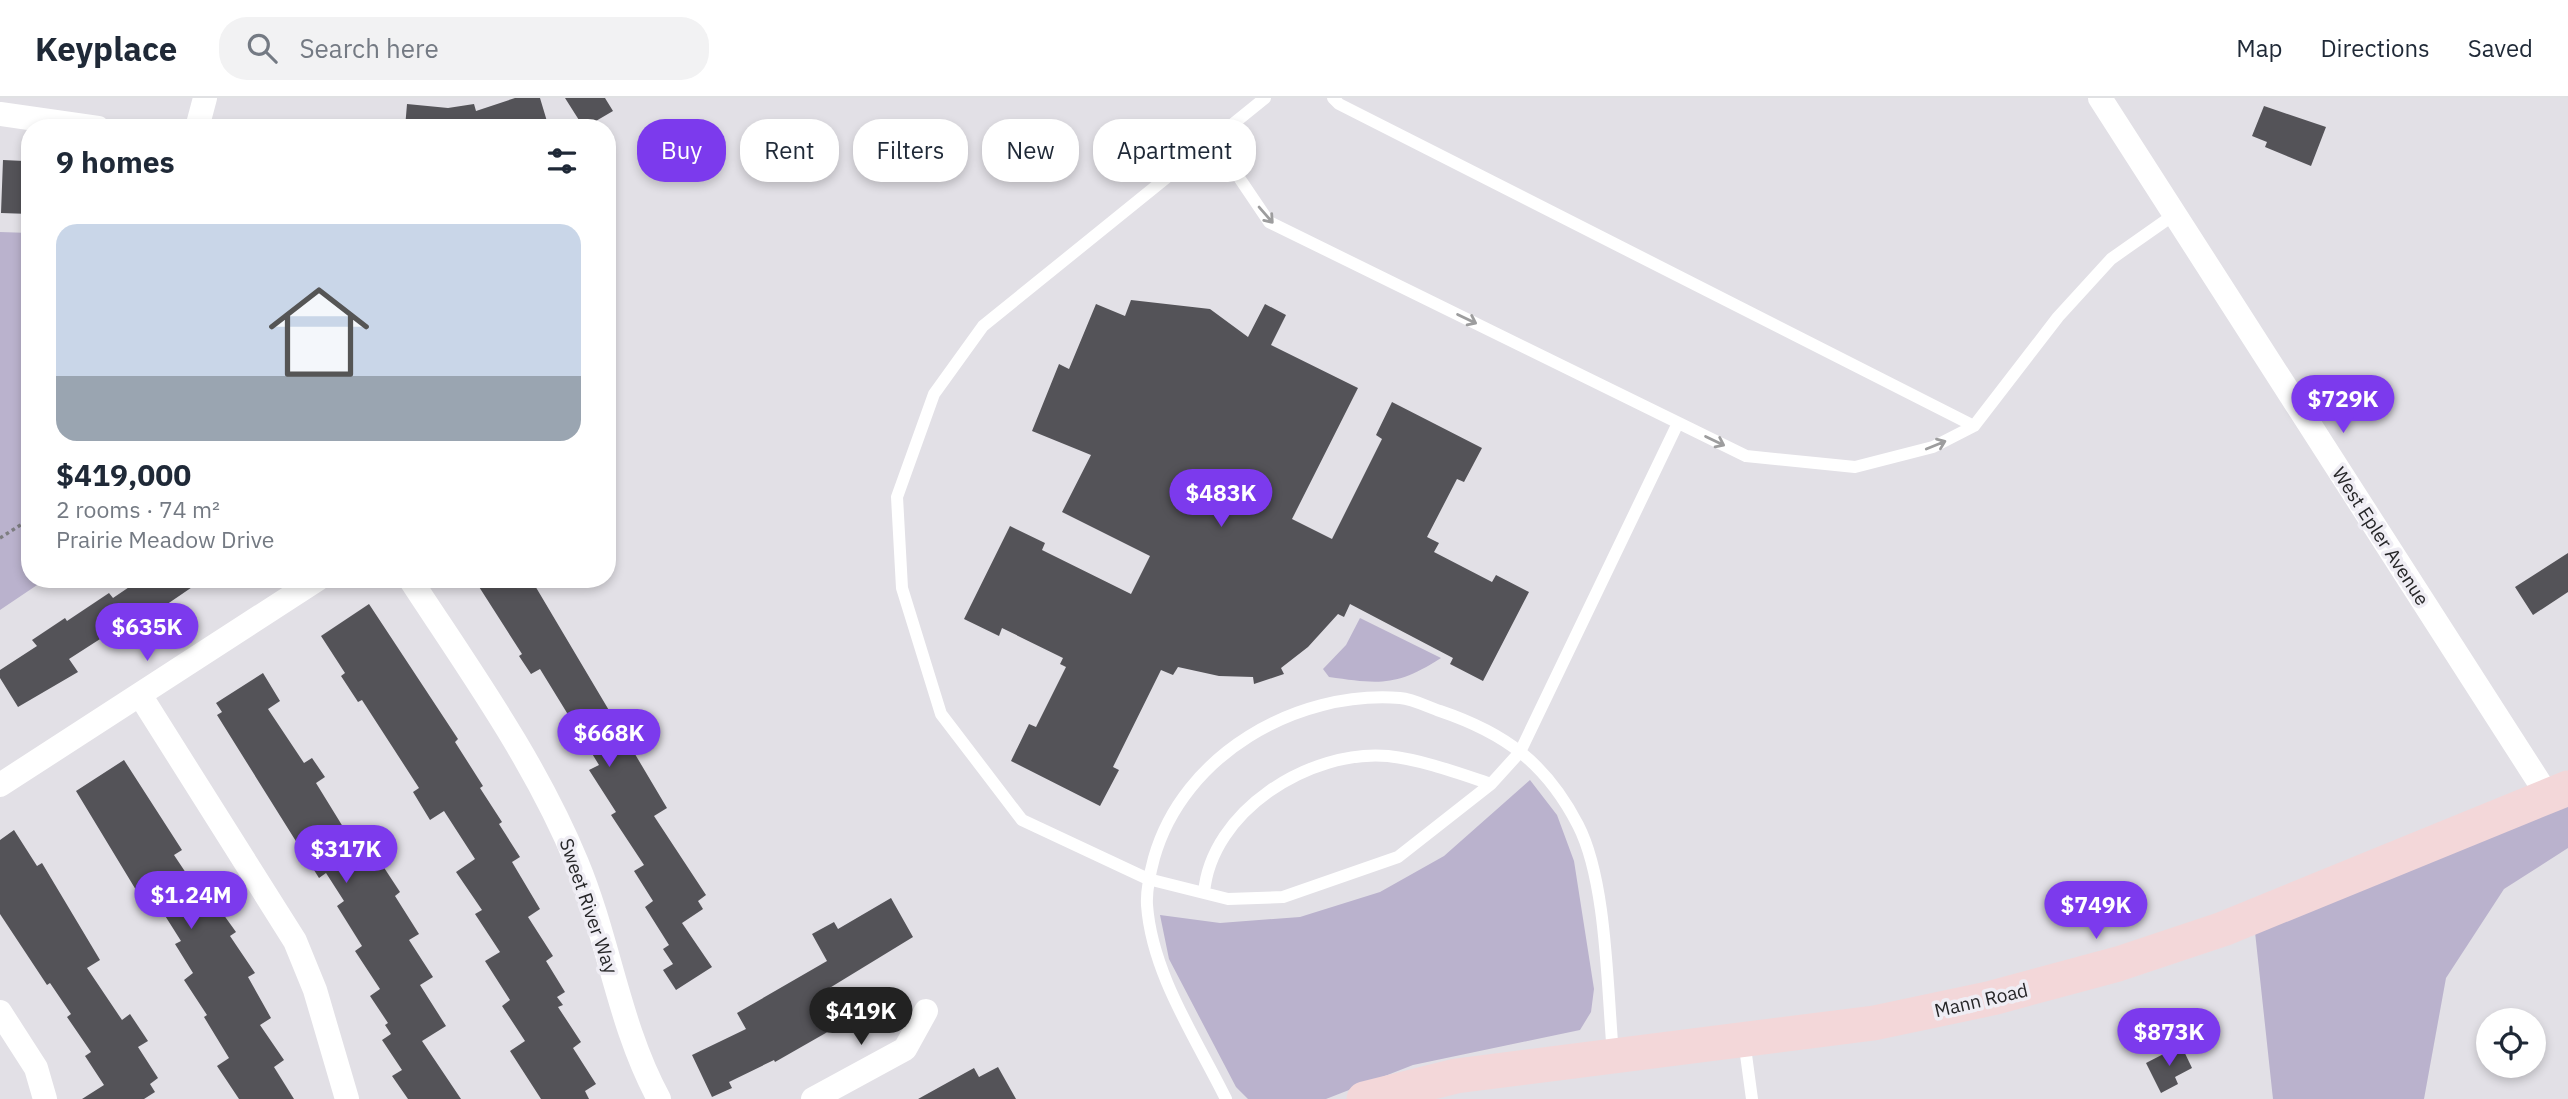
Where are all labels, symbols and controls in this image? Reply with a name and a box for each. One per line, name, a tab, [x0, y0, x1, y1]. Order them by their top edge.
search box	[219, 17, 709, 80]
text: Keyplace	[35, 27, 177, 70]
icon: search	[243, 29, 281, 67]
text: Search here	[299, 31, 439, 65]
text: Map	[2236, 32, 2282, 64]
text: Directions	[2320, 32, 2430, 64]
text: Saved	[2468, 32, 2533, 64]
chip: Buy	[637, 119, 726, 182]
chip: Rent	[740, 119, 839, 182]
chip: Filters	[853, 119, 968, 182]
chip: New	[982, 119, 1079, 182]
chip: Apartment	[1093, 119, 1256, 182]
text: 9 homes	[56, 142, 175, 181]
icon: filters	[543, 142, 581, 180]
one-way arrow	[1258, 206, 1274, 224]
icon: home	[256, 269, 382, 395]
one-way arrow	[1456, 313, 1477, 327]
pin: $729K	[2294, 376, 2392, 435]
text: $729K	[2307, 383, 2379, 413]
one-way arrow	[1704, 435, 1725, 449]
one-way arrow	[1924, 437, 1946, 450]
text: $419,000	[56, 455, 191, 494]
street label: West Epler Avenue	[2327, 462, 2435, 610]
pin: $483K	[1172, 470, 1270, 529]
text: $483K	[1185, 477, 1257, 507]
text: 2 rooms · 74 m²	[56, 494, 220, 524]
text: Prairie Meadow Drive	[56, 524, 275, 554]
pin: $635K	[98, 603, 196, 663]
text: $635K	[111, 611, 183, 641]
pin: $668K	[560, 710, 658, 769]
text: $668K	[573, 717, 645, 747]
pin: $317K	[297, 826, 395, 885]
text: $317K	[310, 833, 382, 863]
street label: Sweet River Way	[555, 835, 624, 977]
pin: $1.24M	[134, 872, 248, 931]
text: $1.24M	[150, 879, 232, 909]
pin: $749K	[2047, 882, 2145, 941]
text: $749K	[2060, 889, 2132, 919]
street label: Mann Road	[1932, 978, 2030, 1022]
pin: $419K	[812, 988, 910, 1047]
text: $419K	[825, 995, 897, 1025]
map controls	[2476, 1008, 2546, 1078]
button: locate	[2476, 1008, 2546, 1078]
pin: $873K	[2120, 1009, 2218, 1068]
text: $873K	[2133, 1016, 2205, 1046]

